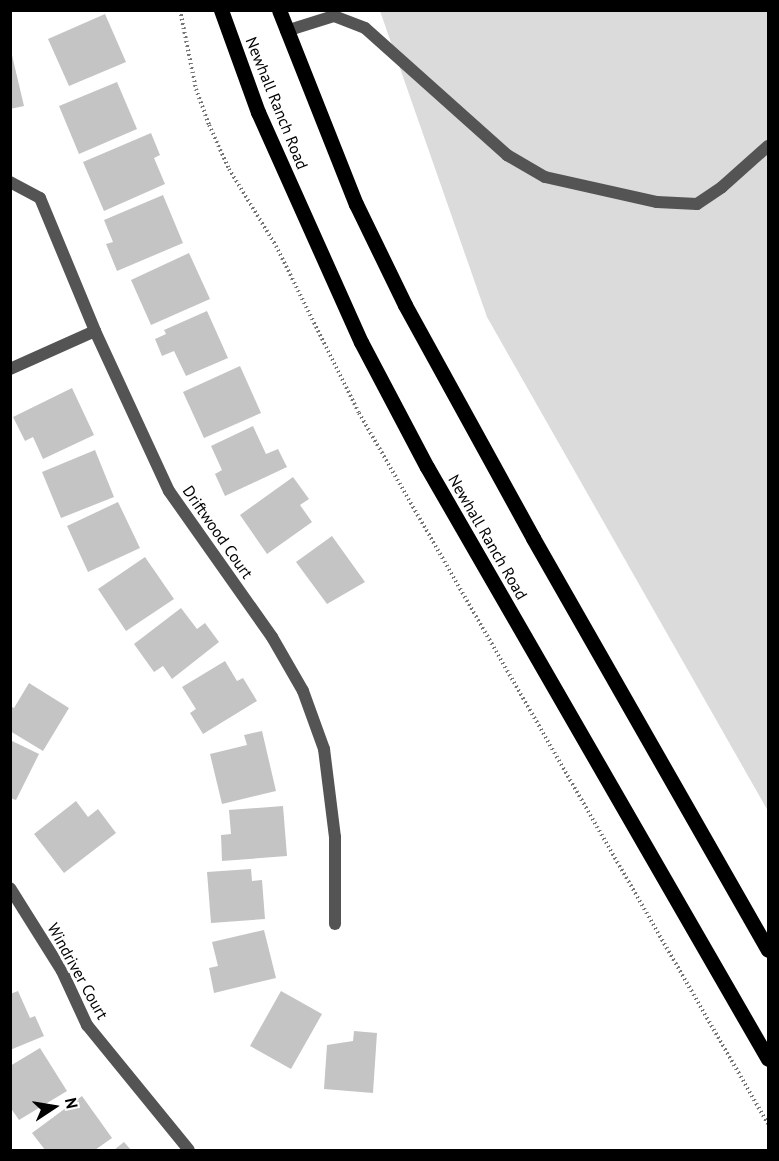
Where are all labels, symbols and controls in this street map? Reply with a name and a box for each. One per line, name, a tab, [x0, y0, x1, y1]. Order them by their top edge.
street label: Newhall Ranch Road	[242, 34, 312, 172]
street label: Newhall Ranch Road	[444, 471, 532, 603]
street label: Driftwood Court	[179, 482, 257, 582]
street label: Windriver Court	[44, 920, 112, 1022]
north arrow	[24, 1077, 84, 1137]
text: N	[61, 1096, 82, 1110]

